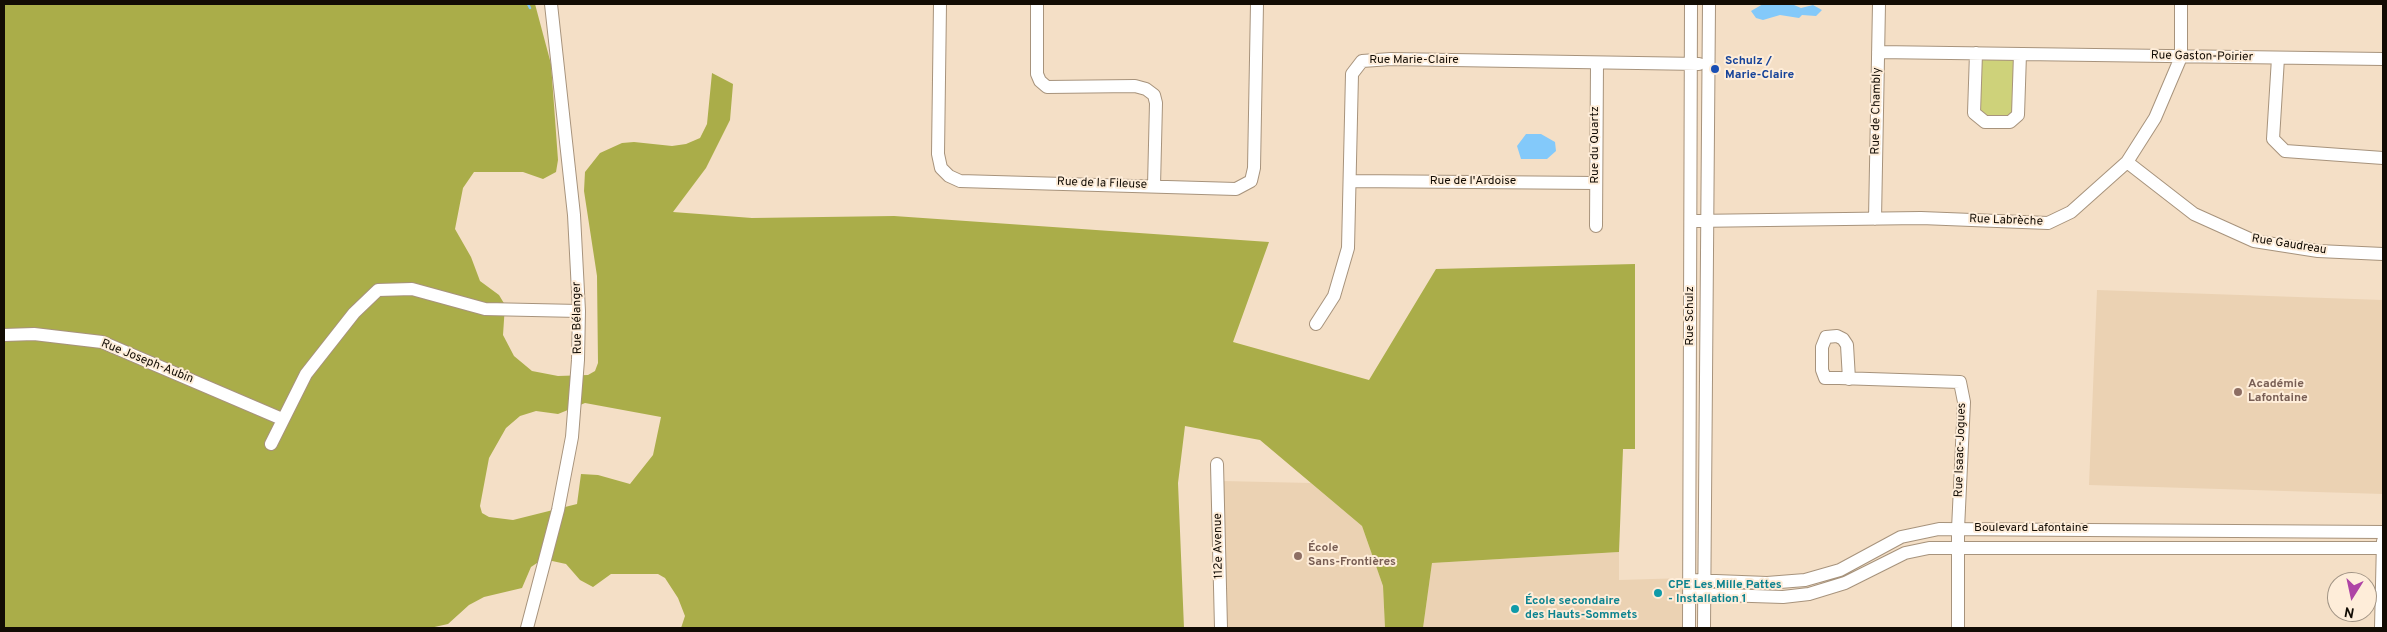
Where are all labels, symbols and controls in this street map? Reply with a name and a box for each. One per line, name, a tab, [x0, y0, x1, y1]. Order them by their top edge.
street label: Rue Gaston-Poirier	[2151, 49, 2253, 65]
street label: Rue Marie-Claire	[1369, 54, 1459, 68]
place label: Schulz / Marie-Claire	[1725, 55, 1794, 83]
marker: Schulz / Marie-Claire	[1709, 63, 1721, 75]
street label: Rue de Chambly	[1869, 67, 1885, 155]
street label: Rue du Quartz	[1589, 106, 1603, 184]
street label: Rue de la Fileuse	[1057, 175, 1147, 193]
street label: Rue de l'Ardoise	[1430, 175, 1516, 189]
street label: Rue Labrèche	[1969, 213, 2043, 229]
street label: Rue Gaudreau	[2251, 232, 2327, 258]
street label: Rue Bélanger	[570, 282, 586, 354]
street label: Rue Schulz	[1684, 286, 1698, 346]
street label: Rue Joseph-Aubin	[99, 337, 195, 387]
place label: Académie Lafontaine	[2248, 378, 2308, 406]
marker: Académie Lafontaine	[2232, 386, 2244, 398]
street label: Rue Isaac-Jogues	[1952, 402, 1970, 498]
street label: 112e Avenue	[1211, 513, 1227, 579]
street label: Boulevard Lafontaine	[1974, 522, 2088, 536]
place label: École Sans-Frontières	[1308, 542, 1396, 570]
marker: École Sans-Frontières	[1292, 550, 1304, 562]
north arrow	[2327, 572, 2377, 622]
place label: CPE Les Mille Pattes - Installation 1	[1668, 579, 1782, 607]
marker: CPE Les Mille Pattes - Installation 1	[1652, 587, 1664, 599]
place label: École secondaire des Hauts-Sommets	[1525, 595, 1637, 623]
text: N	[2343, 602, 2356, 621]
marker: École secondaire des Hauts-Sommets	[1509, 603, 1521, 615]

